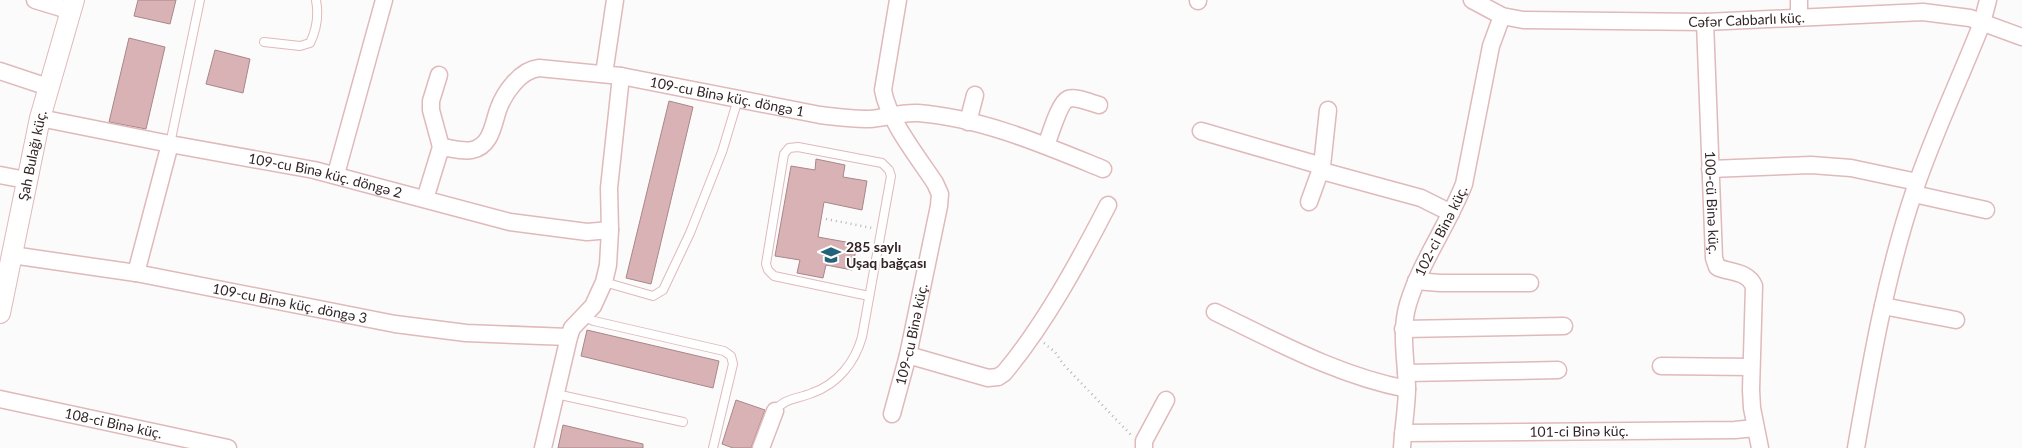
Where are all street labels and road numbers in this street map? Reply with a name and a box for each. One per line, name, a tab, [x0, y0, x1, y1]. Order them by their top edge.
street label: Cəfər Cabbarlı küç.	[1688, 8, 1805, 30]
street label: 109-cu Binə küç. döngə 1	[648, 73, 806, 120]
street label: Şah Bulağı küç.	[14, 108, 50, 202]
street label: 109-cu Binə küç. döngə 2	[247, 149, 404, 201]
street label: 100-cü Binə küç.	[1702, 151, 1723, 255]
street label: 102-ci Binə küç.	[1411, 183, 1470, 279]
street label: 109-cu Binə küç. döngə 3	[211, 279, 369, 326]
street label: 109-cu Binə küç.	[891, 282, 931, 387]
street label: 108-ci Binə küç.	[63, 404, 164, 442]
street label: 101-ci Binə küç.	[1529, 422, 1629, 440]

